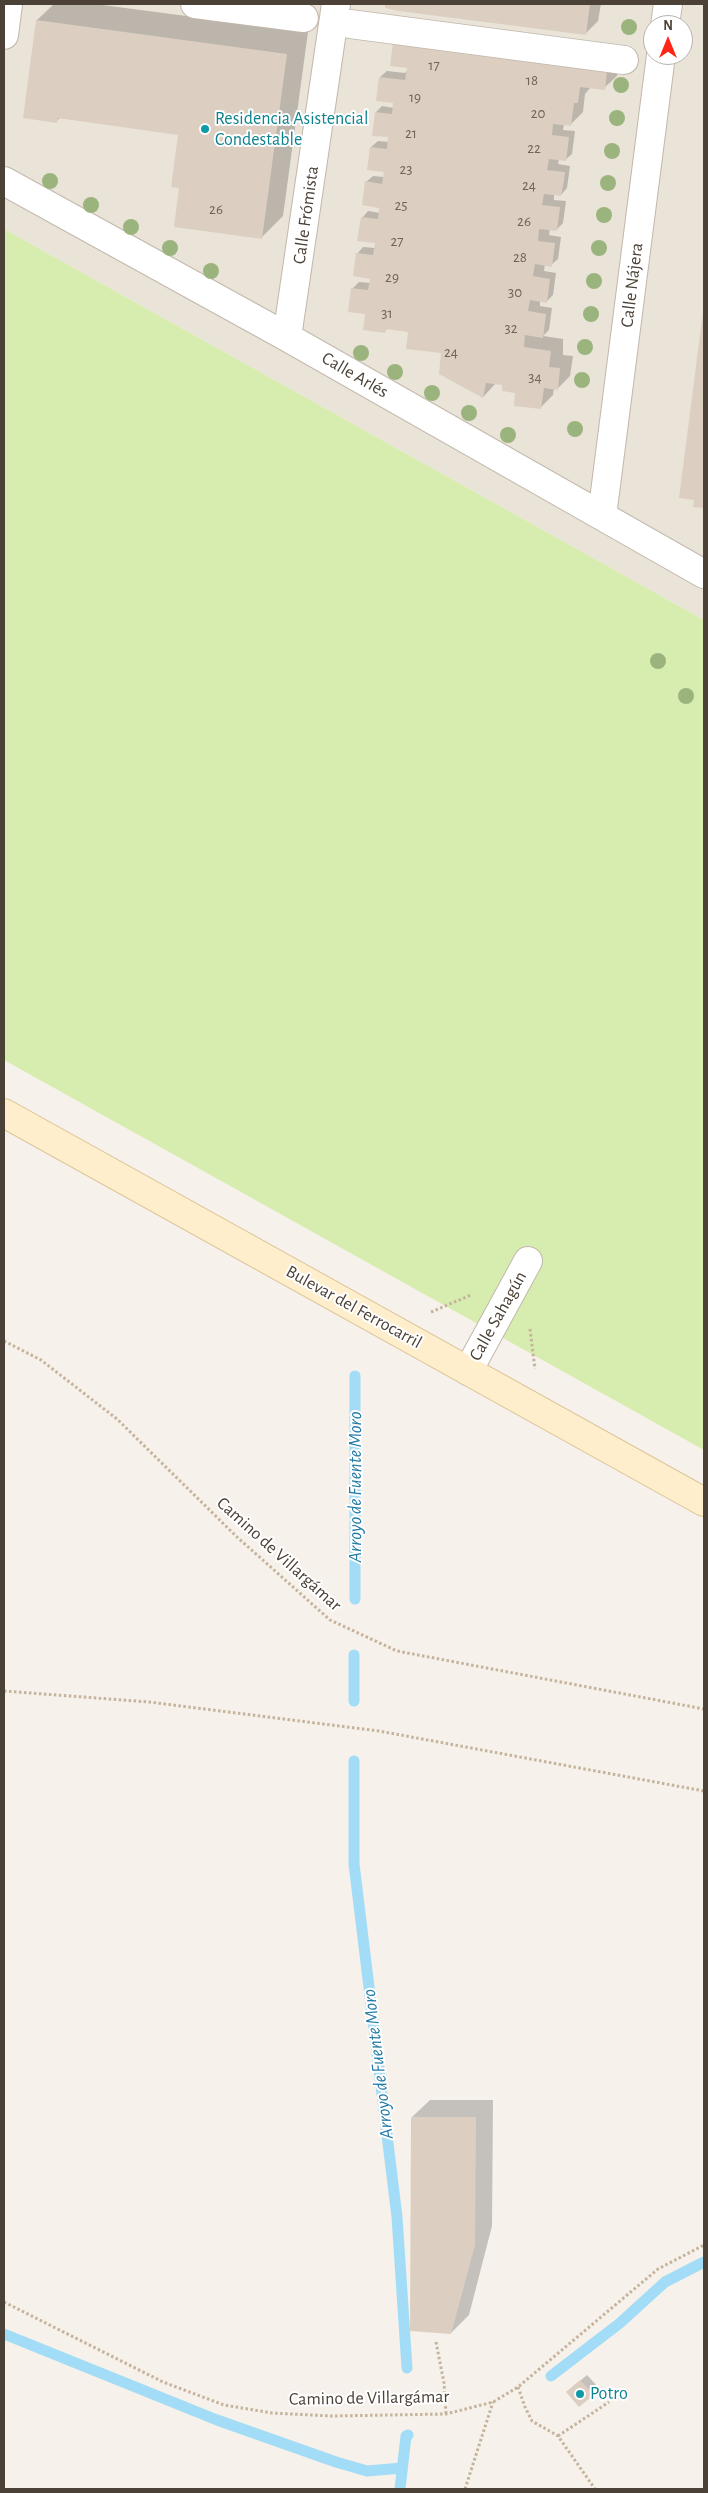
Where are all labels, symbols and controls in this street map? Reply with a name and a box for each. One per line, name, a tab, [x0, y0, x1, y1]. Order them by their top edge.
north arrow	[643, 15, 693, 65]
text: N	[663, 19, 673, 33]
house number: 17	[428, 56, 440, 74]
house number: 18	[526, 71, 538, 89]
house number: 19	[409, 88, 421, 106]
house number: 20	[531, 104, 545, 122]
place label: Residencia Asistencial Condestable	[215, 108, 368, 150]
marker: Residencia Asistencial Condestable	[199, 123, 211, 135]
house number: 21	[405, 124, 417, 142]
house number: 22	[527, 139, 541, 157]
house number: 23	[399, 160, 413, 178]
street label: Calle Frómista	[288, 165, 324, 265]
house number: 24	[522, 176, 536, 194]
house number: 25	[394, 196, 408, 214]
house number: 26	[209, 200, 223, 218]
house number: 26	[517, 212, 531, 230]
house number: 27	[390, 232, 404, 250]
street label: Calle Nájera	[616, 241, 648, 329]
house number: 28	[513, 248, 527, 266]
house number: 29	[385, 268, 399, 286]
house number: 30	[508, 283, 522, 301]
house number: 31	[381, 304, 393, 322]
house number: 32	[504, 319, 518, 337]
house number: 24	[444, 343, 458, 361]
street label: Calle Arlés	[318, 347, 392, 403]
house number: 34	[528, 368, 542, 386]
street label: Bulevar del Ferrocarril	[282, 1261, 426, 1353]
street label: Calle Sahagún	[465, 1267, 531, 1365]
water label: Arroyo de Fuente Moro	[344, 1412, 366, 1562]
street label: Camino de Villargámar	[212, 1492, 346, 1616]
water label: Arroyo de Fuente Moro	[357, 1988, 399, 2140]
place label: Potro	[590, 2383, 628, 2405]
street label: Camino de Villargámar	[289, 2386, 449, 2410]
marker: Potro	[574, 2388, 586, 2400]

